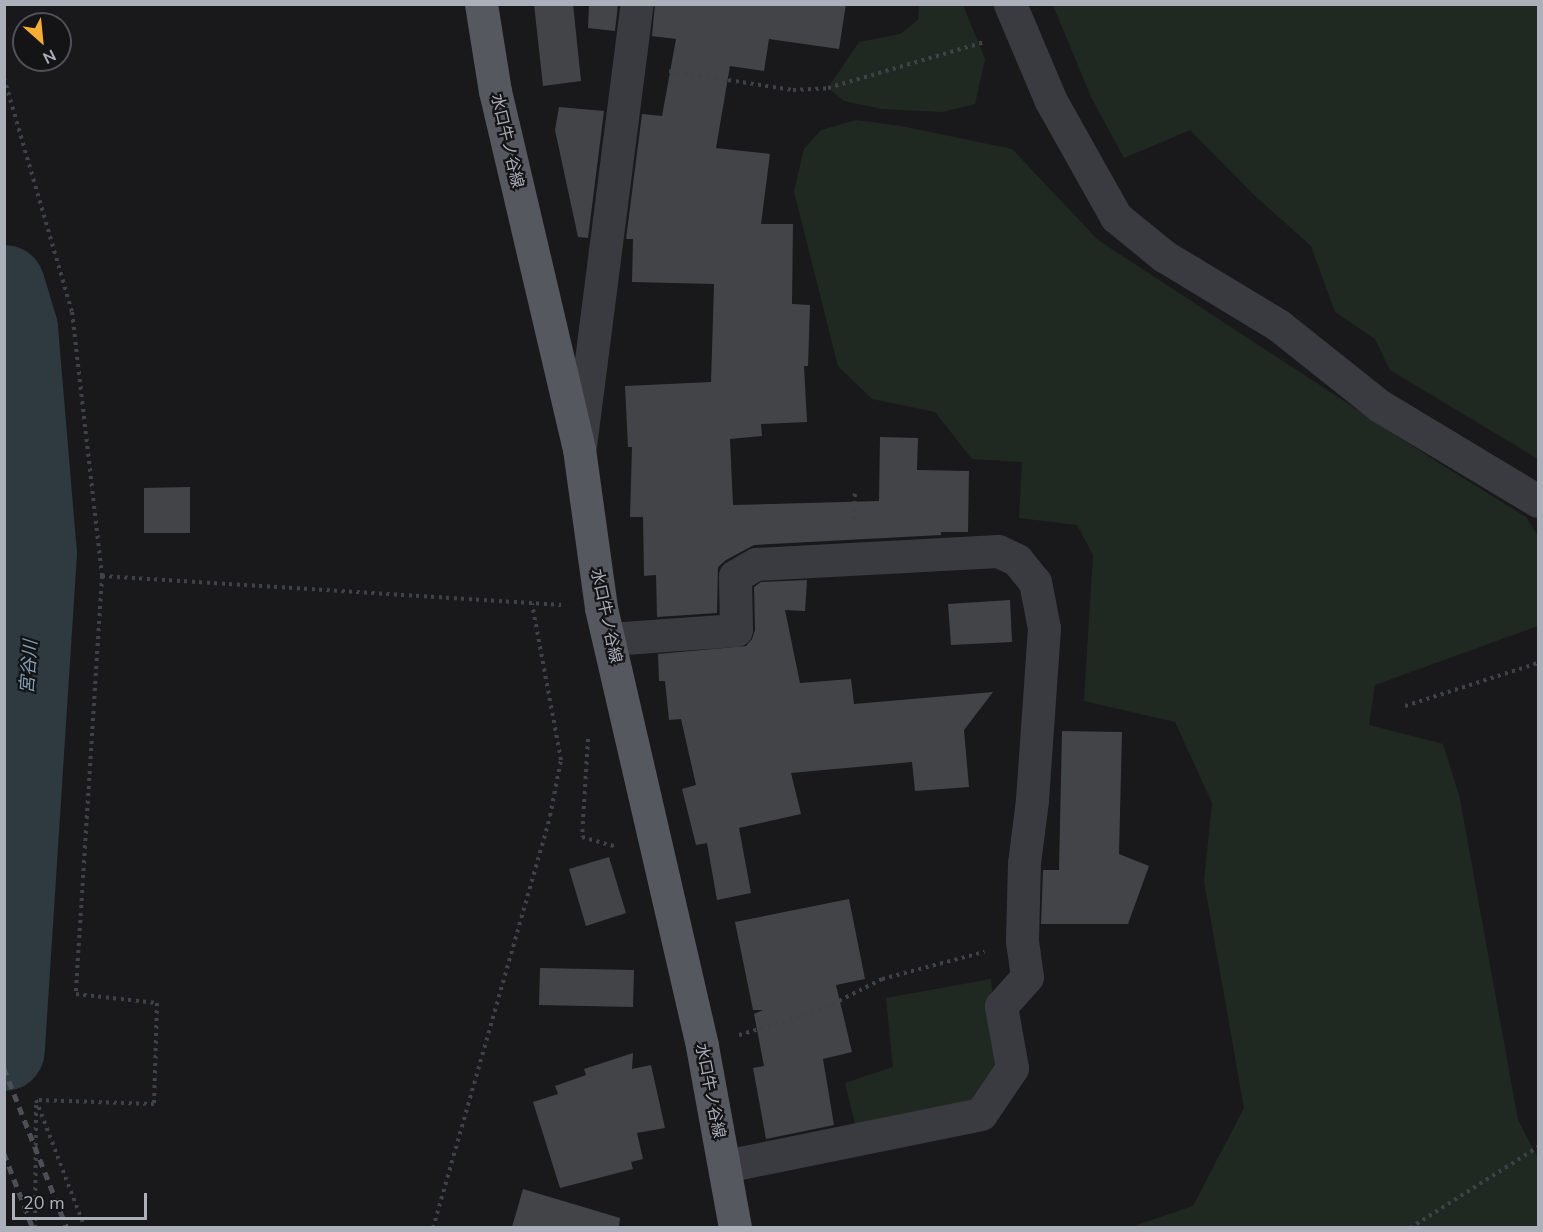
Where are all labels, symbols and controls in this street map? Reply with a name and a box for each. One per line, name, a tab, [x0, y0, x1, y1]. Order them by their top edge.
north arrow	[12, 12, 72, 72]
text: N	[39, 44, 60, 69]
street label: 水口牛ノ谷線	[487, 92, 527, 190]
street label: 水口牛ノ谷線	[587, 567, 625, 665]
water label: 宮谷川	[16, 639, 42, 695]
street label: 水口牛ノ谷線	[691, 1042, 729, 1140]
scale bar	[15, 1181, 150, 1219]
text: 20 m	[23, 1191, 65, 1215]

